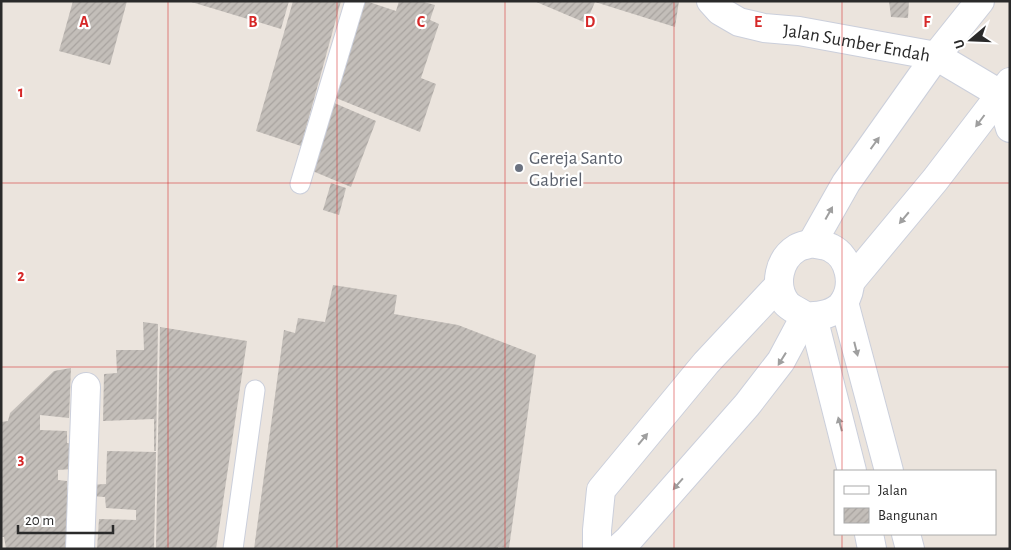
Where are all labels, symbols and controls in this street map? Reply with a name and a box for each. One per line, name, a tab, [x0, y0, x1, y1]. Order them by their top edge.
text: A	[79, 14, 89, 30]
text: B	[248, 14, 258, 30]
text: C	[417, 14, 426, 30]
text: D	[585, 14, 596, 30]
text: E	[754, 14, 762, 30]
text: F	[923, 14, 931, 30]
north arrow	[946, 15, 996, 65]
street label: Jalan Sumber Endah	[782, 22, 932, 66]
text: U	[952, 37, 968, 50]
text: 1	[18, 84, 24, 100]
one-way arrow	[975, 114, 986, 127]
one-way arrow	[870, 136, 880, 150]
place label: Gereja Santo Gabriel	[529, 149, 623, 190]
marker: Gereja Santo Gabriel	[513, 162, 525, 174]
one-way arrow	[825, 206, 834, 220]
one-way arrow	[898, 211, 910, 223]
text: 2	[17, 268, 25, 284]
one-way arrow	[852, 342, 860, 357]
one-way arrow	[777, 352, 786, 365]
one-way arrow	[836, 417, 844, 432]
one-way arrow	[637, 433, 648, 445]
text: 3	[18, 451, 25, 467]
legend	[834, 470, 996, 535]
one-way arrow	[672, 477, 683, 490]
text: Jalan	[878, 483, 908, 498]
scale bar	[18, 502, 112, 534]
text: Bangunan	[878, 508, 938, 523]
text: 20 m	[25, 513, 54, 528]

